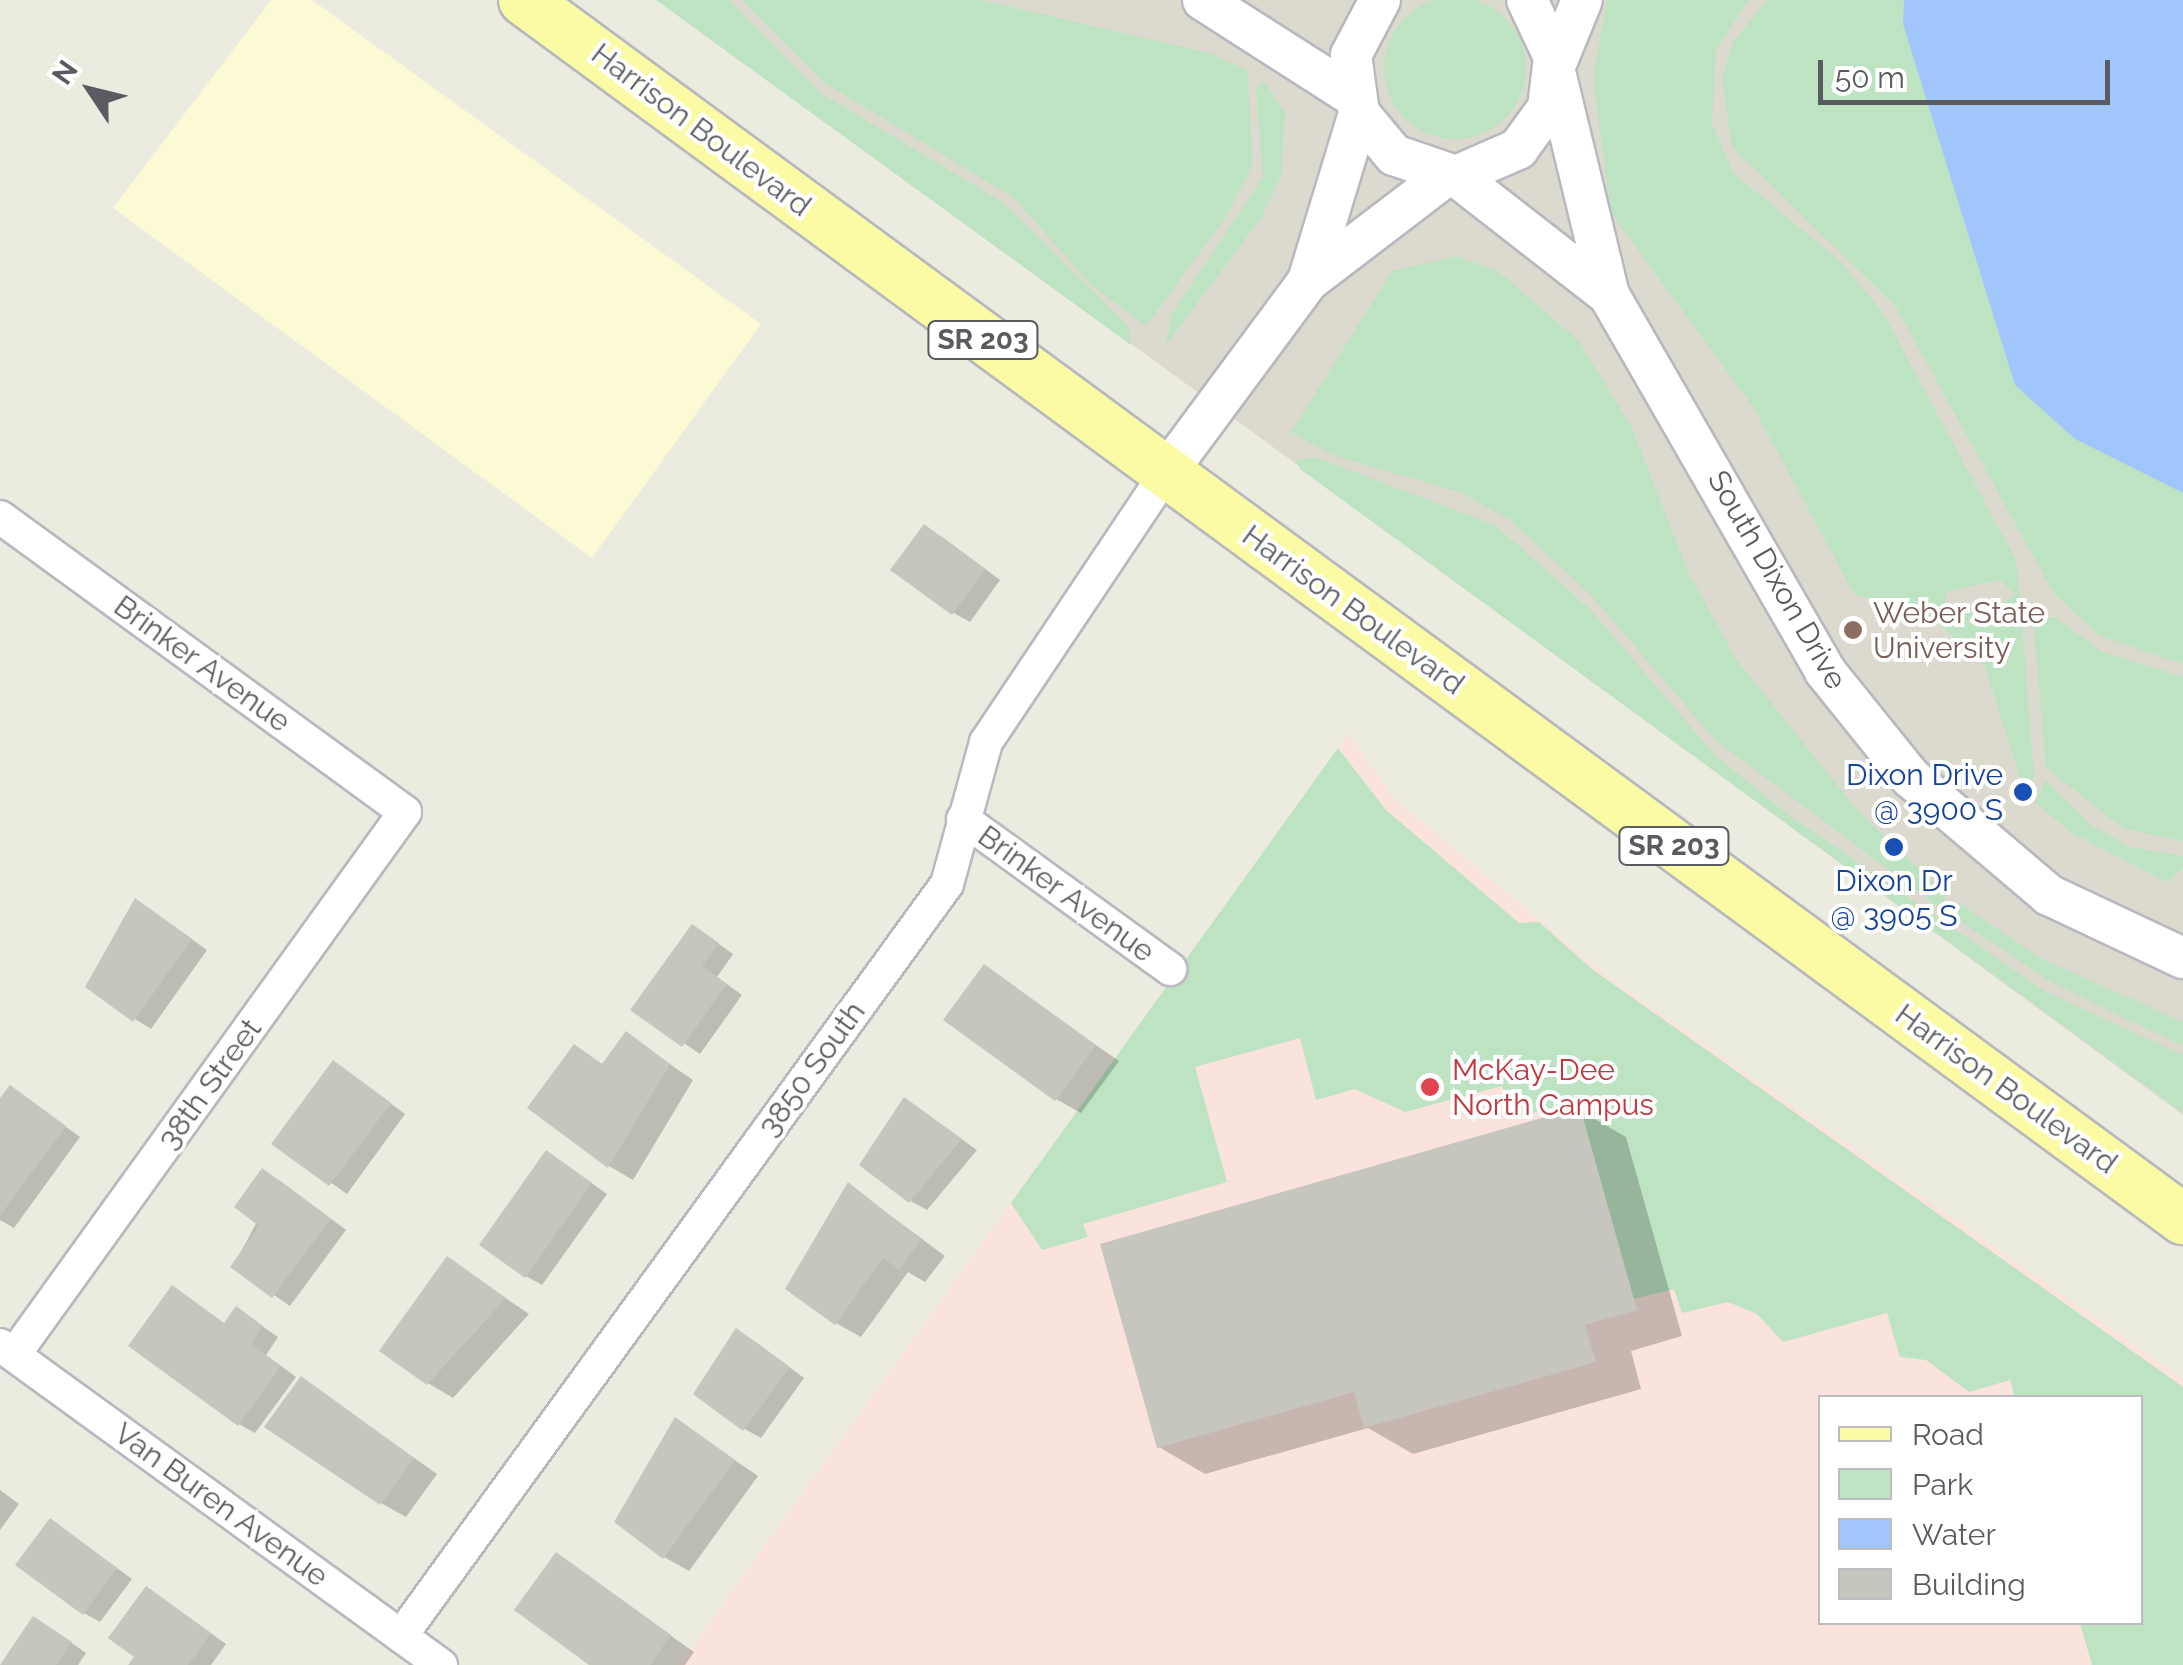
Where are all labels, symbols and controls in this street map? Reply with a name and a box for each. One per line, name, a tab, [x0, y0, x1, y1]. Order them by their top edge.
street label: Harrison Boulevard	[584, 36, 818, 224]
north arrow	[40, 40, 140, 140]
scale bar	[1823, 40, 2116, 102]
text: N	[45, 54, 85, 91]
text: 50 m	[1835, 60, 1905, 95]
road number: SR 203	[926, 317, 1040, 363]
street label: South Dixon Drive	[1700, 464, 1854, 696]
street label: Harrison Boulevard	[1235, 518, 1471, 702]
street label: Brinker Avenue	[106, 588, 298, 740]
place label: Weber State University	[1873, 595, 2046, 666]
marker: Weber State University	[1842, 619, 1864, 641]
place label: Dixon Drive @ 3900 S	[1846, 757, 2003, 828]
marker: Dixon Drive @ 3900 S	[2012, 781, 2034, 803]
street label: Brinker Avenue	[970, 818, 1162, 970]
road number: SR 203	[1616, 823, 1732, 869]
marker: Dixon Dr @ 3905 S	[1883, 836, 1905, 858]
place label: Dixon Dr @ 3905 S	[1831, 863, 1957, 934]
street label: 3850 South	[751, 995, 873, 1143]
street label: Harrison Boulevard	[1888, 997, 2124, 1181]
street label: 38th Street	[151, 1012, 269, 1156]
place label: McKay-Dee North Campus	[1452, 1052, 1654, 1122]
marker: McKay-Dee North Campus	[1417, 1074, 1443, 1100]
legend	[1818, 1395, 2143, 1625]
street label: Van Buren Avenue	[107, 1415, 335, 1595]
text: Road	[1912, 1417, 1984, 1452]
text: Park	[1912, 1467, 1973, 1502]
text: Water	[1912, 1517, 1996, 1552]
text: Building	[1912, 1567, 2026, 1602]

